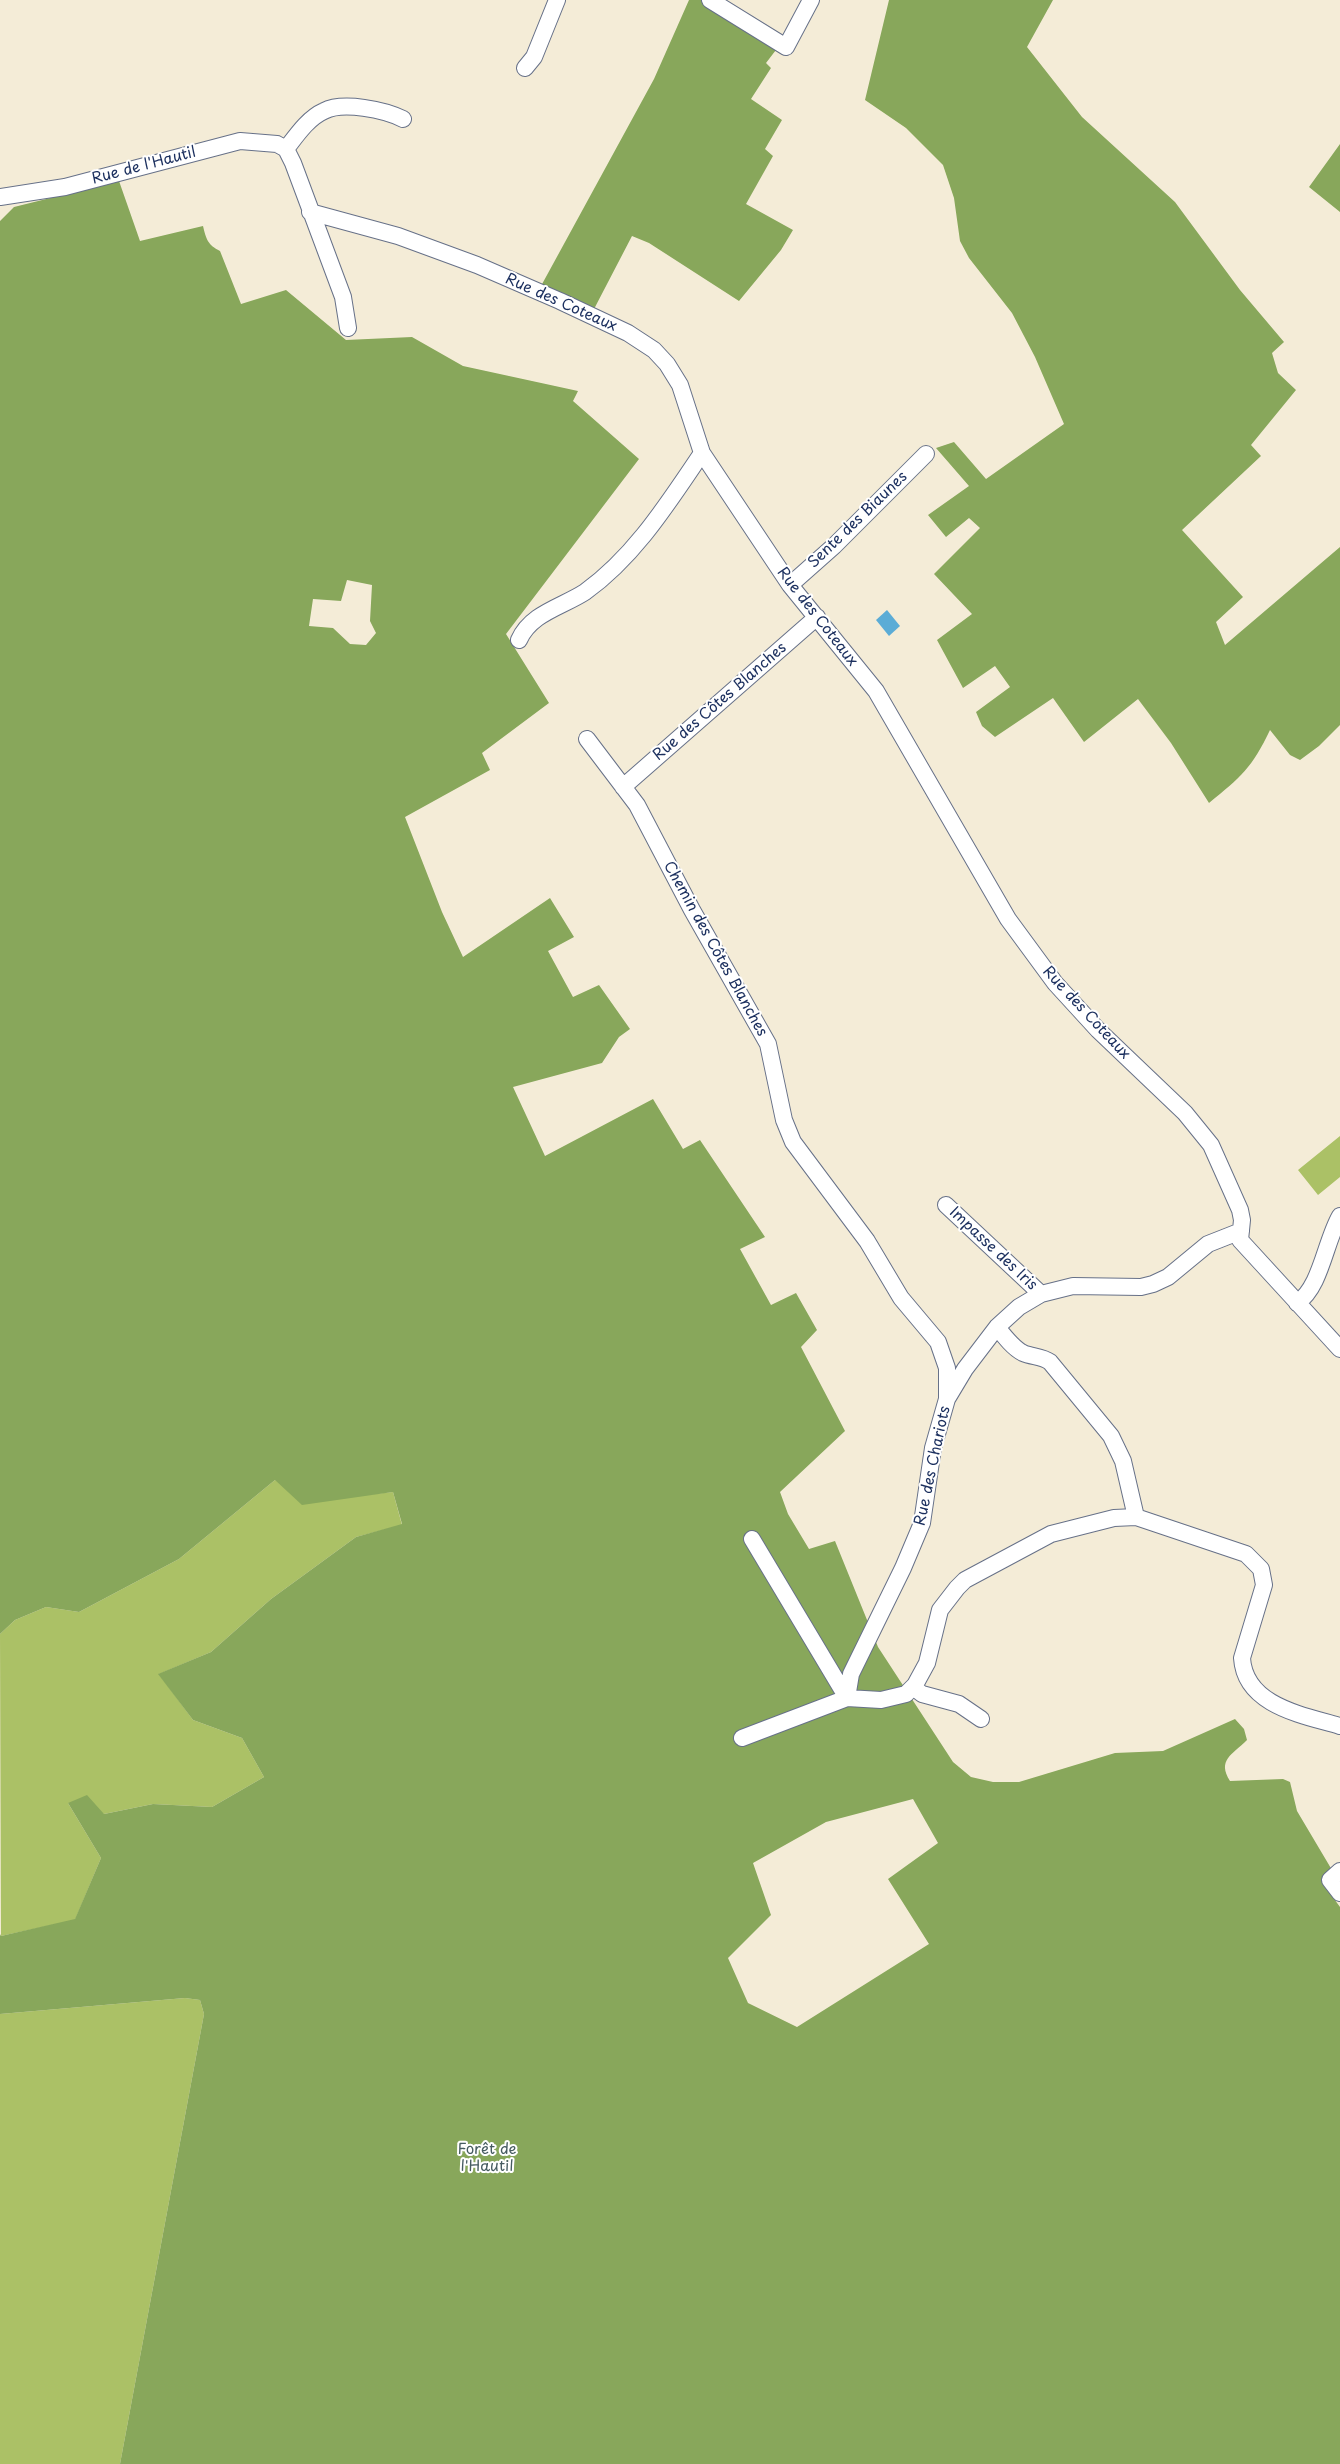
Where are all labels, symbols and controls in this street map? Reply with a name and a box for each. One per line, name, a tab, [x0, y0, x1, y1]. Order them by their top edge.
street label: Rue de l'Hautil	[90, 143, 198, 189]
street label: Rue des Coteaux	[502, 270, 620, 336]
street label: Sente des Biaunes	[805, 468, 911, 572]
street label: Rue des Coteaux	[773, 564, 861, 670]
street label: Rue des Côtes Blanches	[650, 639, 790, 765]
street label: Chemin des Côtes Blanches	[659, 858, 771, 1040]
street label: Rue des Coteaux	[1038, 963, 1134, 1063]
street label: Impasse des Iris	[945, 1204, 1041, 1294]
street label: Rue des Chariots	[912, 1404, 954, 1528]
park label: Forêt de l'Hautil	[458, 2141, 516, 2176]

